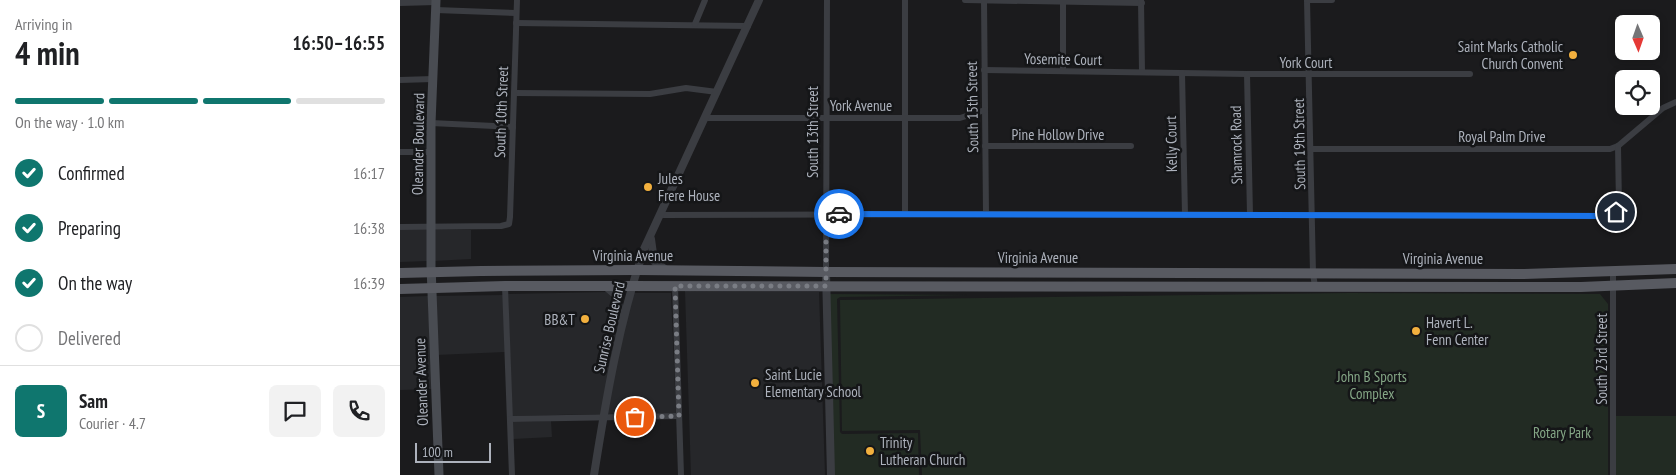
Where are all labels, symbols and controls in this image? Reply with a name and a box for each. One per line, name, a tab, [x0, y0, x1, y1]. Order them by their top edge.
text: Arriving in	[15, 14, 72, 34]
north arrow	[1615, 15, 1660, 60]
map controls	[1615, 15, 1660, 115]
text: 16:50–16:55	[292, 31, 385, 55]
text: 4 min	[15, 32, 80, 74]
place label: Saint Marks Catholic Church Convent	[1458, 37, 1564, 73]
street label: Yosemite Court	[1024, 49, 1102, 69]
marker: Saint Marks Catholic Church Convent	[1567, 49, 1579, 61]
street label: York Court	[1279, 53, 1333, 72]
street label: South 15th Street	[962, 61, 982, 153]
street label: South 10th Street	[490, 66, 512, 158]
button: locate	[1615, 70, 1660, 115]
street label: South 13th Street	[803, 86, 822, 178]
street label: Oleander Boulevard	[408, 93, 428, 195]
street label: York Avenue	[830, 96, 892, 115]
street label: South 19th Street	[1289, 98, 1309, 190]
street label: Shamrock Road	[1226, 105, 1246, 185]
text: On the way · 1.0 km	[15, 112, 125, 132]
street label: Kelly Court	[1161, 116, 1181, 172]
street label: Pine Hollow Drive	[1012, 125, 1104, 144]
street label: Royal Palm Drive	[1458, 127, 1546, 146]
icon: check	[15, 159, 43, 187]
text: Confirmed	[58, 161, 125, 185]
text: 16:17	[353, 163, 385, 183]
place label: Jules Frere House	[657, 169, 720, 205]
marker: Jules Frere House	[642, 181, 654, 193]
courier	[814, 189, 864, 239]
pin	[1595, 191, 1637, 233]
icon: home	[1602, 198, 1630, 226]
icon: car	[825, 200, 853, 228]
icon: check	[15, 214, 43, 242]
text: Preparing	[58, 216, 121, 240]
text: 16:38	[353, 218, 385, 238]
street label: Virginia Avenue	[592, 246, 673, 265]
street label: Virginia Avenue	[997, 248, 1078, 267]
street label: Virginia Avenue	[1402, 249, 1483, 268]
icon: check	[15, 269, 43, 297]
text: On the way	[58, 271, 132, 295]
text: 16:39	[353, 273, 385, 293]
street label: Sunrise Boulevard	[589, 279, 629, 375]
place label: BB&T	[544, 310, 575, 329]
marker: BB&T	[579, 313, 591, 325]
place label: Havert L. Fenn Center	[1426, 313, 1489, 349]
street label: South 23rd Street	[1592, 313, 1611, 405]
marker: Havert L. Fenn Center	[1410, 325, 1422, 337]
text: Delivered	[58, 326, 121, 350]
street label: Oleander Avenue	[410, 338, 432, 426]
place label: Saint Lucie Elementary School	[765, 365, 862, 401]
park label: John B Sports Complex	[1336, 367, 1407, 403]
marker: Saint Lucie Elementary School	[749, 377, 761, 389]
button: chat	[269, 385, 321, 437]
button: phone	[333, 385, 385, 437]
text: Sam	[79, 389, 108, 413]
pin	[614, 396, 656, 438]
text: S	[37, 399, 45, 423]
icon: bag	[621, 403, 649, 431]
text: Courier · 4.7	[79, 413, 146, 433]
park label: Rotary Park	[1533, 423, 1591, 442]
place label: Trinity Lutheran Church	[880, 433, 965, 469]
scale bar	[415, 440, 491, 463]
text: 100 m	[422, 443, 453, 461]
marker: Trinity Lutheran Church	[864, 445, 876, 457]

